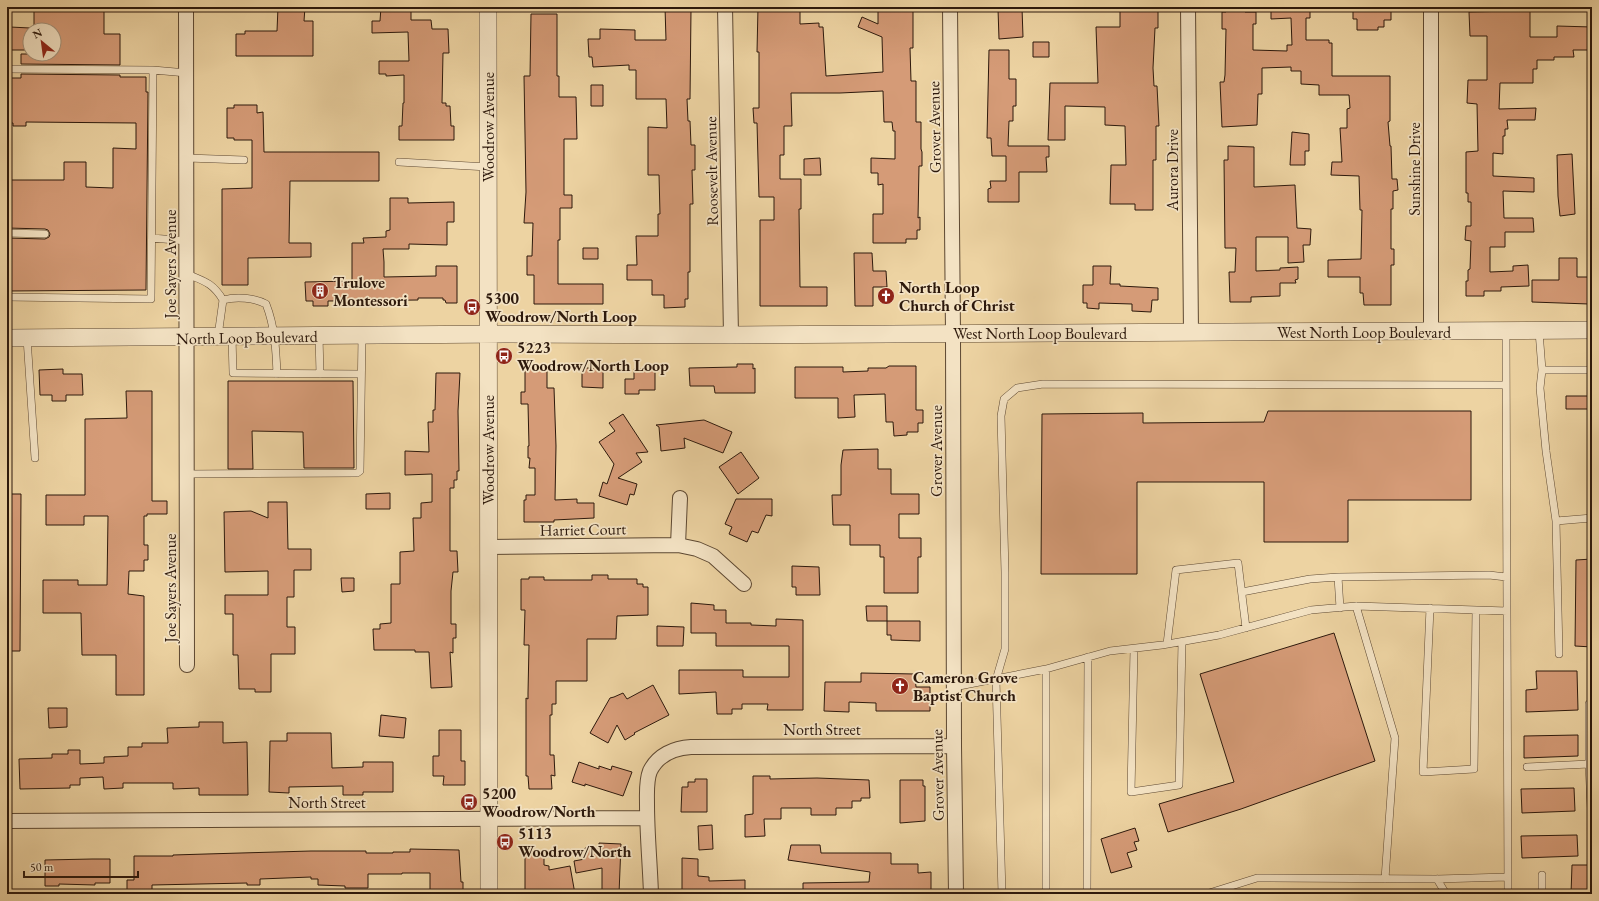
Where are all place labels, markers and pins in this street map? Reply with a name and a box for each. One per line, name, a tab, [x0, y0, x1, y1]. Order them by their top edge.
place label: Trulove Montessori	[333, 272, 408, 311]
place label: North Loop Church of Christ	[899, 277, 1015, 316]
building icon: Trulove Montessori	[310, 281, 330, 301]
church icon: North Loop Church of Christ	[876, 286, 896, 306]
place label: 5300 Woodrow/North Loop	[485, 288, 637, 327]
bus stop icon: 5300 Woodrow/North Loop	[462, 297, 482, 317]
place label: 5223 Woodrow/North Loop	[517, 337, 669, 376]
bus stop icon: 5223 Woodrow/North Loop	[494, 346, 514, 366]
place label: Cameron Grove Baptist Church	[913, 667, 1018, 706]
church icon: Cameron Grove Baptist Church	[890, 676, 910, 696]
place label: 5200 Woodrow/North	[482, 783, 596, 822]
bus stop icon: 5200 Woodrow/North	[459, 792, 479, 812]
place label: 5113 Woodrow/North	[518, 823, 632, 862]
bus stop icon: 5113 Woodrow/North	[495, 832, 515, 852]

